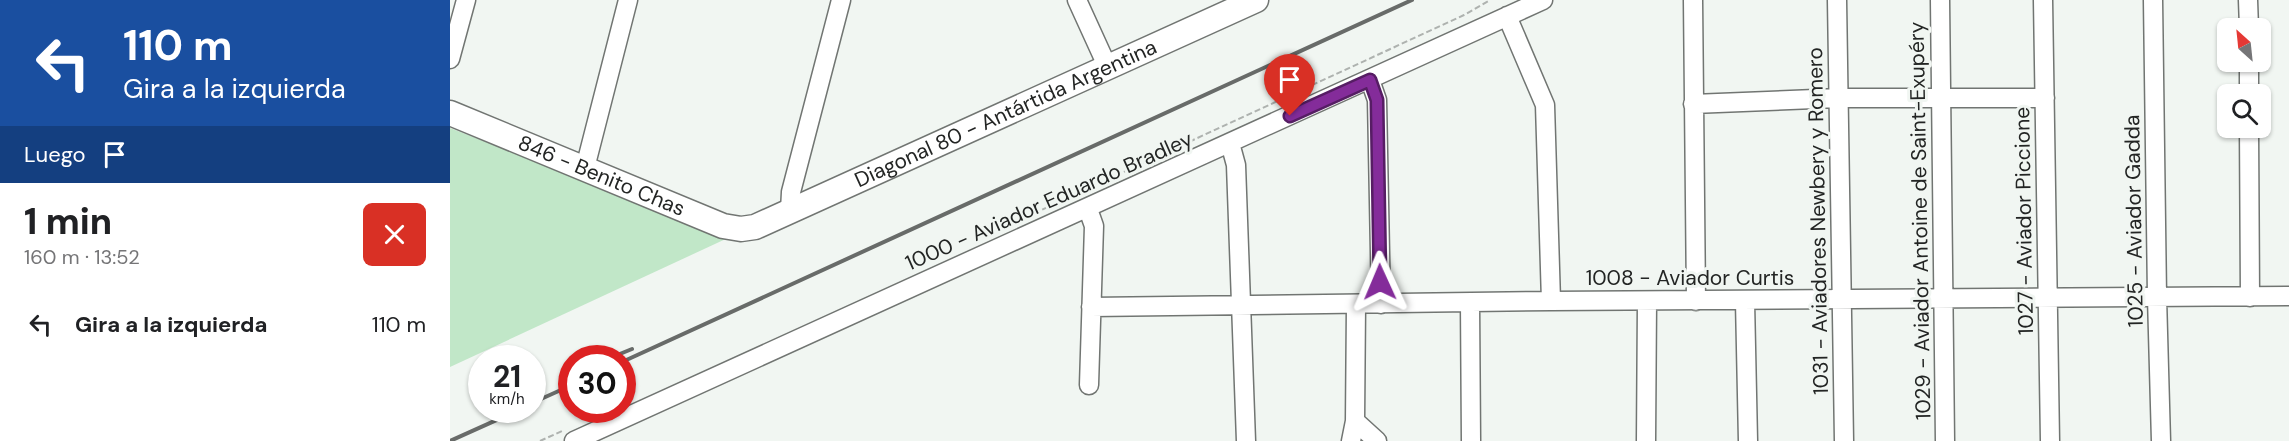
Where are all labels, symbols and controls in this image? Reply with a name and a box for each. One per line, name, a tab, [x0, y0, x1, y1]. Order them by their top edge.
text: 110 m	[123, 18, 233, 73]
north arrow	[2217, 18, 2271, 72]
map controls	[2217, 18, 2271, 138]
street label: 1029 - Aviador Antoine de Saint-Exupéry	[1903, 21, 1937, 420]
icon: left	[24, 24, 102, 102]
street label: Diagonal 80 - Antártida Argentina	[850, 33, 1161, 194]
street label: 1031 - Aviadores Newbery y Romero	[1801, 47, 1835, 395]
pin	[1264, 54, 1315, 116]
icon: arrive	[1273, 63, 1306, 96]
text: Gira a la izquierda	[123, 71, 346, 106]
button: search	[2217, 84, 2271, 138]
street label: 1027 - Aviador Piccione	[2008, 107, 2040, 335]
street label: 1025 - Aviador Gadda	[2118, 114, 2150, 328]
street label: 1000 - Aviador Eduardo Bradley	[901, 125, 1197, 277]
street label: 846 - Benito Chas	[514, 129, 689, 223]
icon: arrive	[98, 138, 131, 171]
text: Luego	[24, 140, 86, 169]
text: 1 min	[24, 198, 112, 245]
button: close	[363, 203, 426, 266]
text: 160 m · 13:52	[24, 244, 140, 270]
position arrow	[1348, 250, 1412, 314]
street label: 1008 - Aviador Curtis	[1586, 264, 1794, 292]
icon: left	[24, 308, 57, 341]
text: Gira a la izquierda	[75, 310, 267, 339]
text: 110 m	[372, 310, 426, 339]
speed limit sign: 30	[558, 345, 636, 423]
text: 21	[493, 357, 521, 396]
text: km/h	[489, 389, 525, 409]

